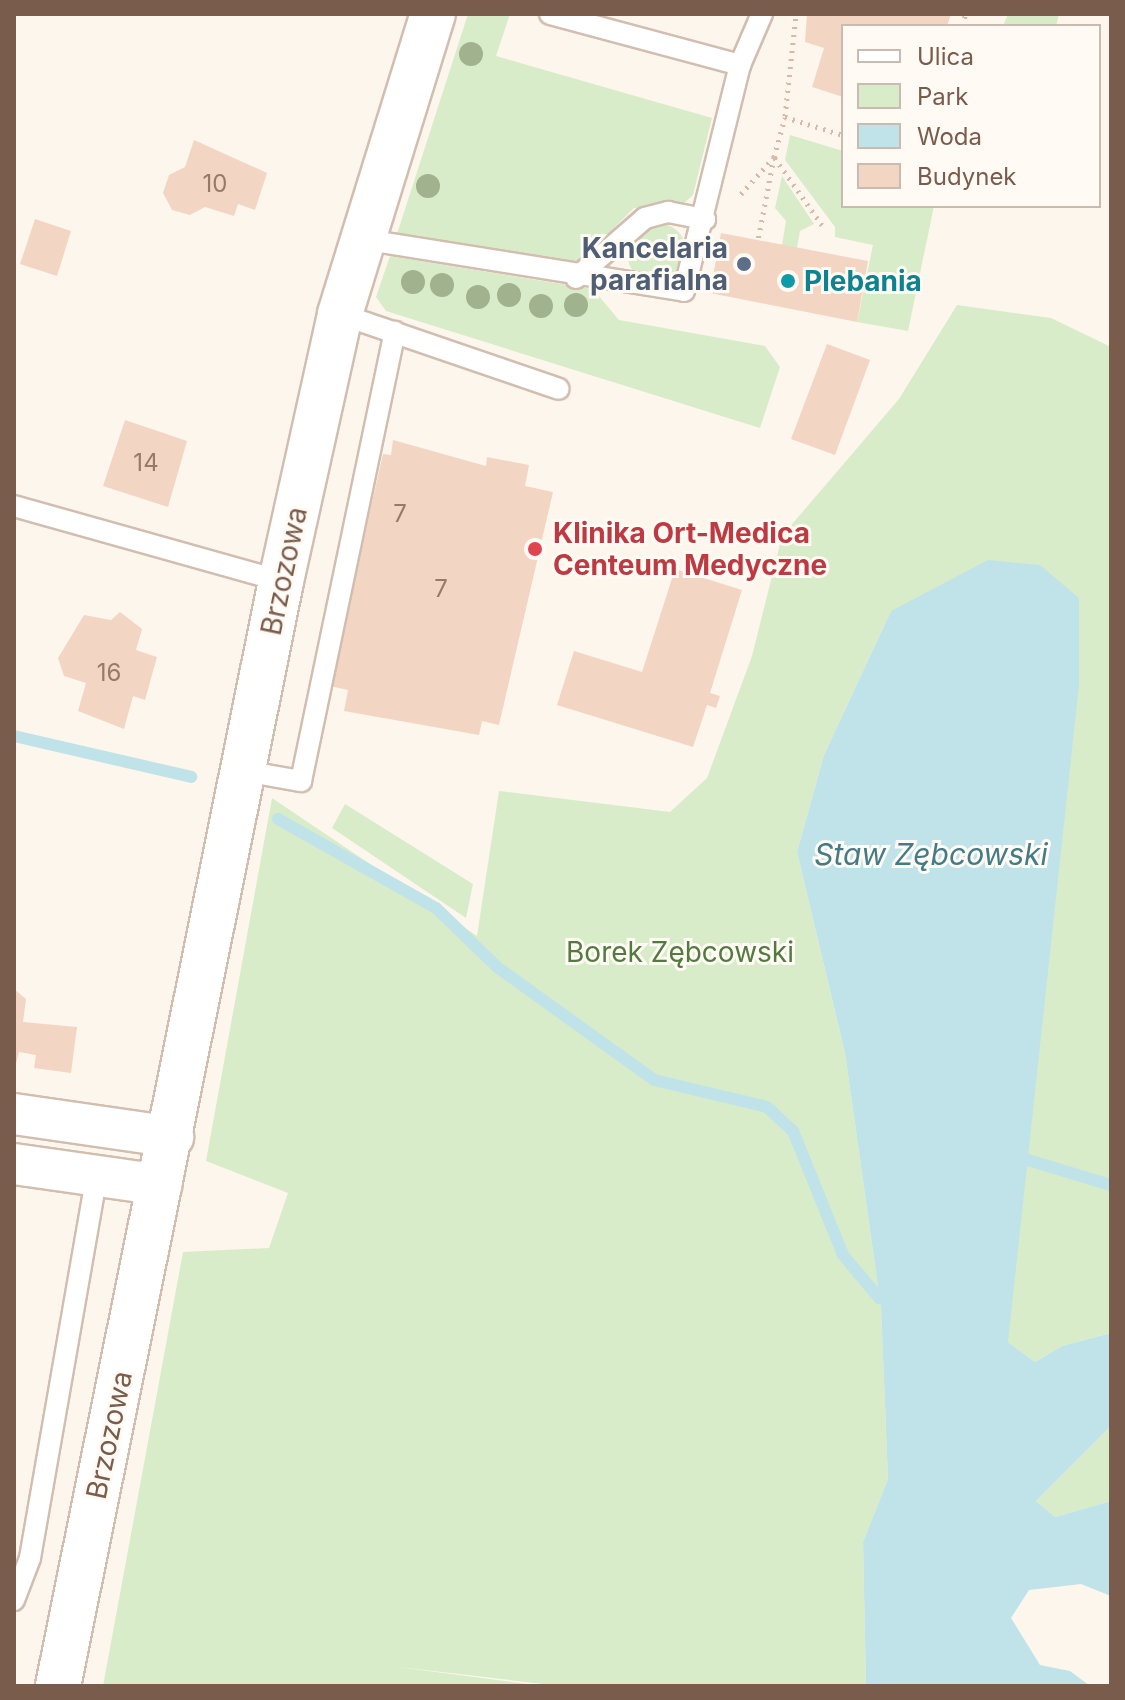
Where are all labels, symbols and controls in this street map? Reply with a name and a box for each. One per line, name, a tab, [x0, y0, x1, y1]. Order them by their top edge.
legend	[841, 24, 1101, 208]
text: Ulica	[917, 42, 974, 71]
text: Park	[917, 82, 968, 111]
text: Woda	[917, 122, 982, 151]
text: Budynek	[917, 162, 1017, 191]
house number: 10	[203, 170, 227, 198]
place label: Kancelaria parafialna	[582, 231, 728, 297]
marker: Kancelaria parafialna	[735, 255, 753, 273]
place label: Plebania	[804, 264, 922, 298]
marker: Plebania	[779, 272, 797, 290]
house number: 14	[133, 449, 159, 477]
house number: 7	[393, 500, 407, 528]
street label: Brzozowa	[254, 504, 314, 638]
place label: Klinika Ort-Medica Centeum Medyczne	[553, 516, 827, 582]
marker: Klinika Ort-Medica Centeum Medyczne	[524, 538, 546, 560]
house number: 7	[434, 575, 448, 603]
house number: 16	[97, 659, 121, 687]
water label: Staw Zębcowski	[814, 836, 1048, 872]
park label: Borek Zębcowski	[566, 935, 794, 969]
street label: Brzozowa	[79, 1368, 139, 1502]

